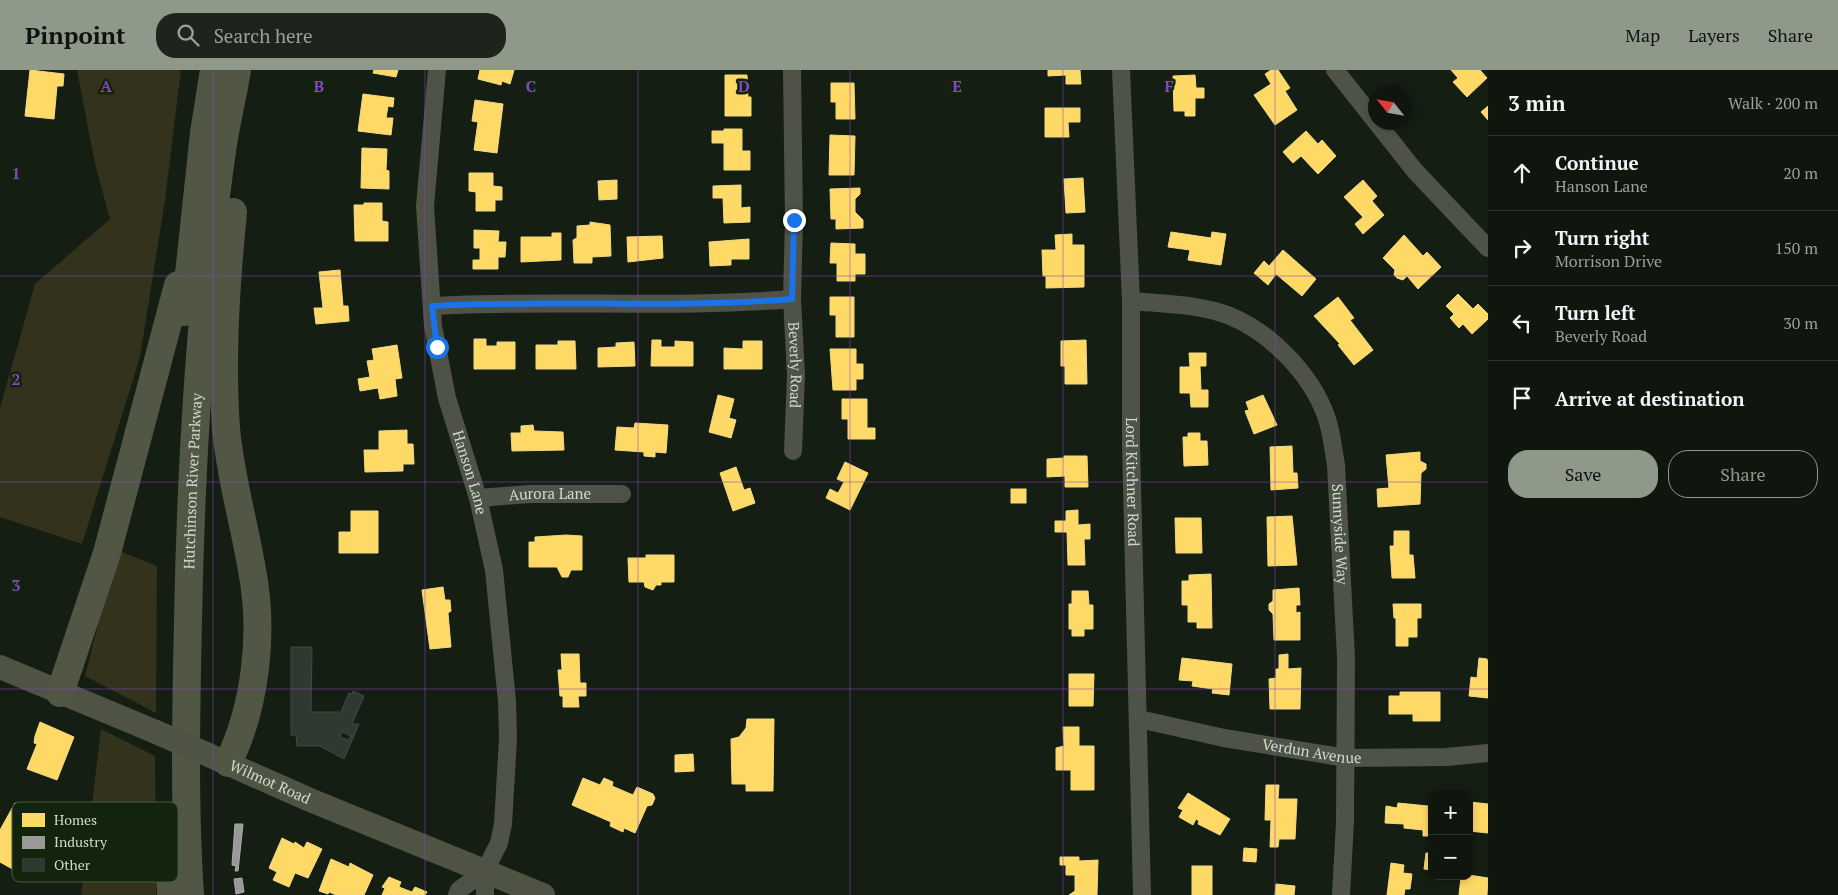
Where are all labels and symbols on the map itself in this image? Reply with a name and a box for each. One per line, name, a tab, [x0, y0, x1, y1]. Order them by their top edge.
text: A	[100, 75, 112, 97]
text: B	[314, 75, 324, 97]
text: C	[526, 75, 536, 97]
text: D	[738, 75, 750, 97]
text: E	[952, 75, 962, 97]
text: F	[1164, 75, 1174, 97]
north arrow	[1368, 85, 1413, 130]
text: 1	[11, 162, 21, 184]
route end	[783, 209, 806, 232]
street label: Beverly Road	[784, 321, 807, 408]
route start	[426, 336, 449, 359]
text: 2	[11, 368, 21, 390]
street label: Hutchinson River Parkway	[178, 392, 206, 569]
street label: Lord Kitchner Road	[1122, 417, 1144, 547]
street label: Hanson Lane	[449, 428, 492, 516]
street label: Aurora Lane	[508, 483, 591, 505]
street label: Sunnyside Way	[1328, 483, 1353, 585]
text: 3	[11, 574, 21, 596]
street label: Verdun Avenue	[1261, 733, 1362, 767]
street label: Wilmot Road	[227, 755, 314, 808]
legend	[12, 802, 178, 882]
text: Homes	[54, 810, 97, 829]
text: Industry	[54, 832, 108, 851]
text: Other	[54, 855, 91, 874]

